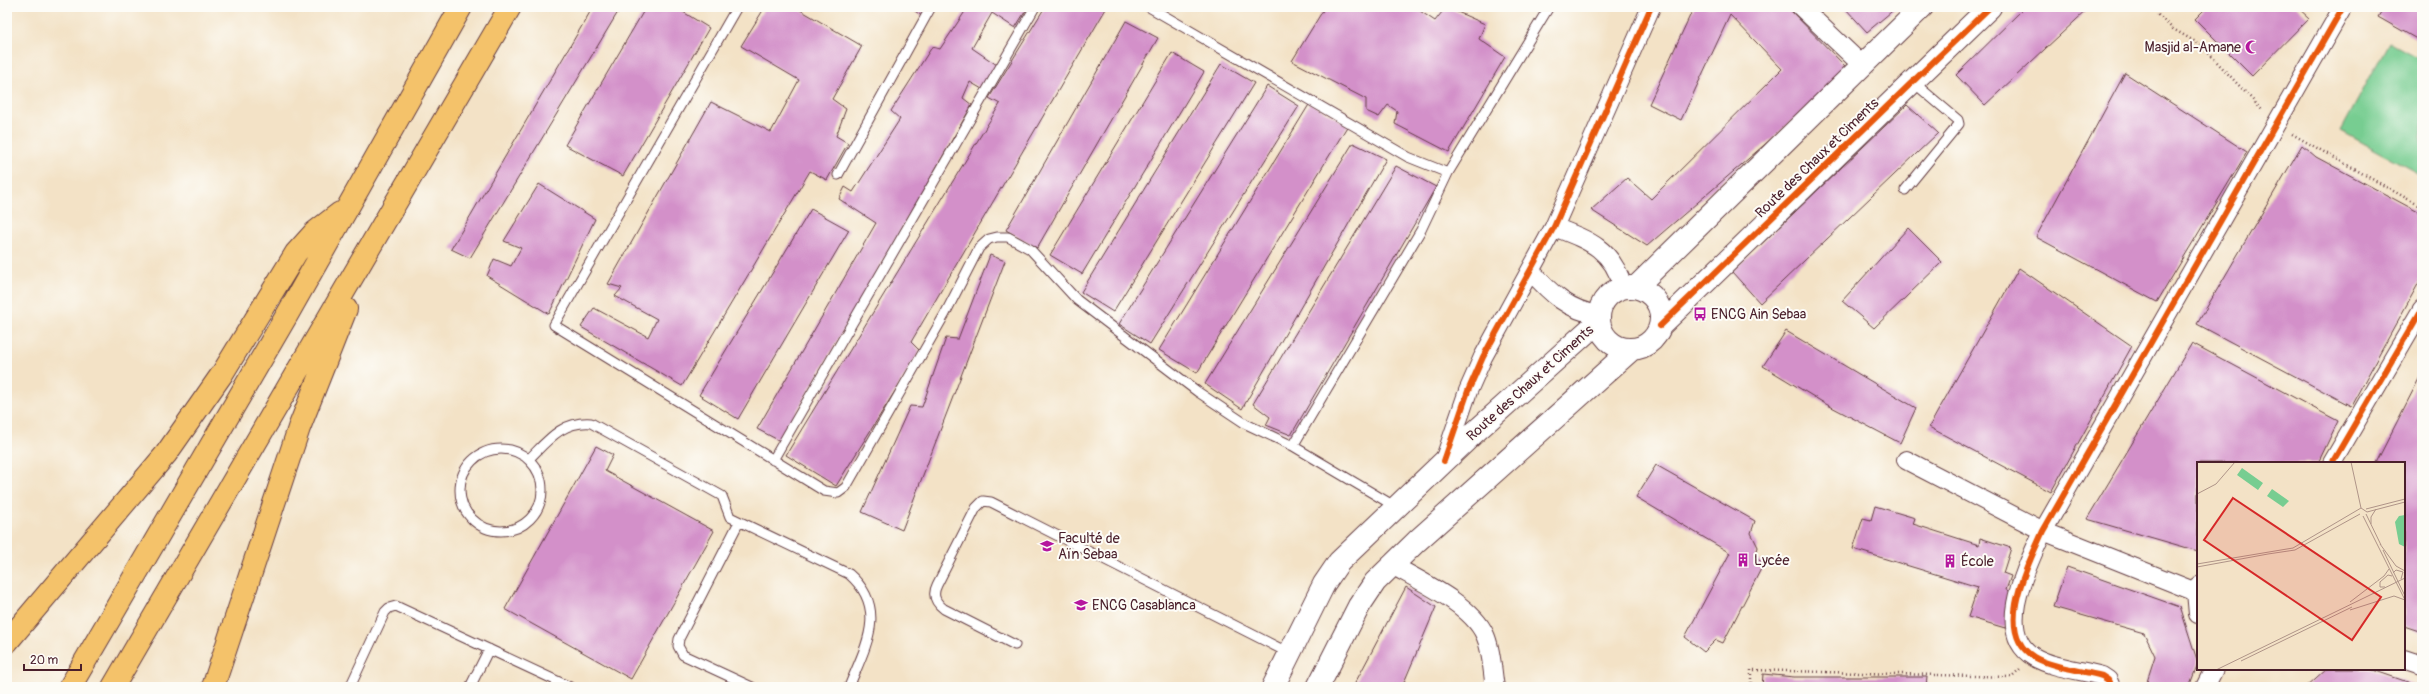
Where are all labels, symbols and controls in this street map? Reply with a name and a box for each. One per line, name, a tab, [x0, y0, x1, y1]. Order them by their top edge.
place label: Masjid al-Amane	[2145, 39, 2241, 56]
mosque icon: Masjid al-Amane	[2244, 39, 2260, 55]
street label: Route des Chaux et Ciments	[1752, 94, 1883, 221]
bus stop icon: ENCG Ain Sebaa	[1692, 306, 1708, 322]
place label: ENCG Ain Sebaa	[1711, 306, 1806, 323]
street label: Route des Chaux et Ciments	[1463, 321, 1598, 445]
inset map	[2197, 462, 2405, 670]
place label: Faculté de Aïn Sebaa	[1058, 530, 1120, 563]
school or university icon: Faculté de Aïn Sebaa	[1039, 538, 1055, 554]
building icon: Lycée	[1735, 552, 1751, 568]
place label: Lycée	[1754, 552, 1789, 569]
place label: École	[1961, 552, 1994, 570]
building icon: École	[1942, 553, 1958, 569]
school or university icon: ENCG Casablanca	[1073, 597, 1089, 613]
place label: ENCG Casablanca	[1092, 597, 1196, 614]
scale bar	[24, 646, 81, 672]
text: 20 m	[30, 653, 59, 668]

